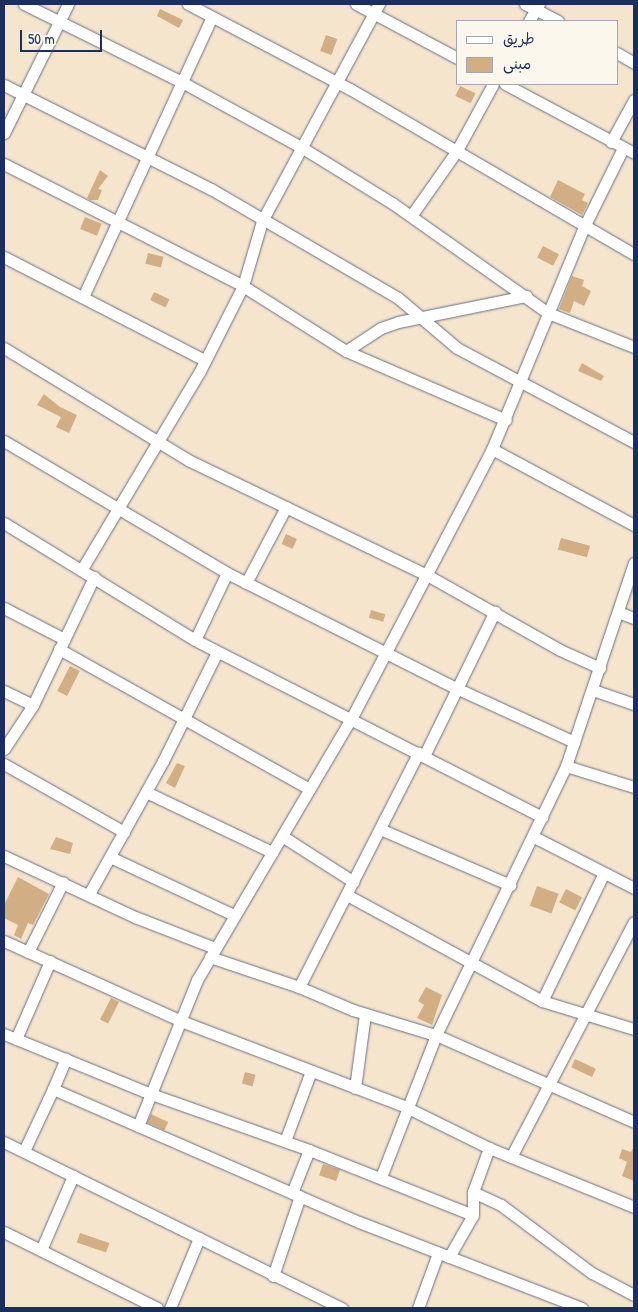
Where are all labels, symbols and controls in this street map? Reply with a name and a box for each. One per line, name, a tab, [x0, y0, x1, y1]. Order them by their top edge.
scale bar	[22, 20, 105, 52]
legend	[456, 20, 618, 85]
text: 50 m	[28, 28, 55, 49]
text: طريق	[503, 28, 535, 49]
text: مبنى	[503, 53, 531, 74]

